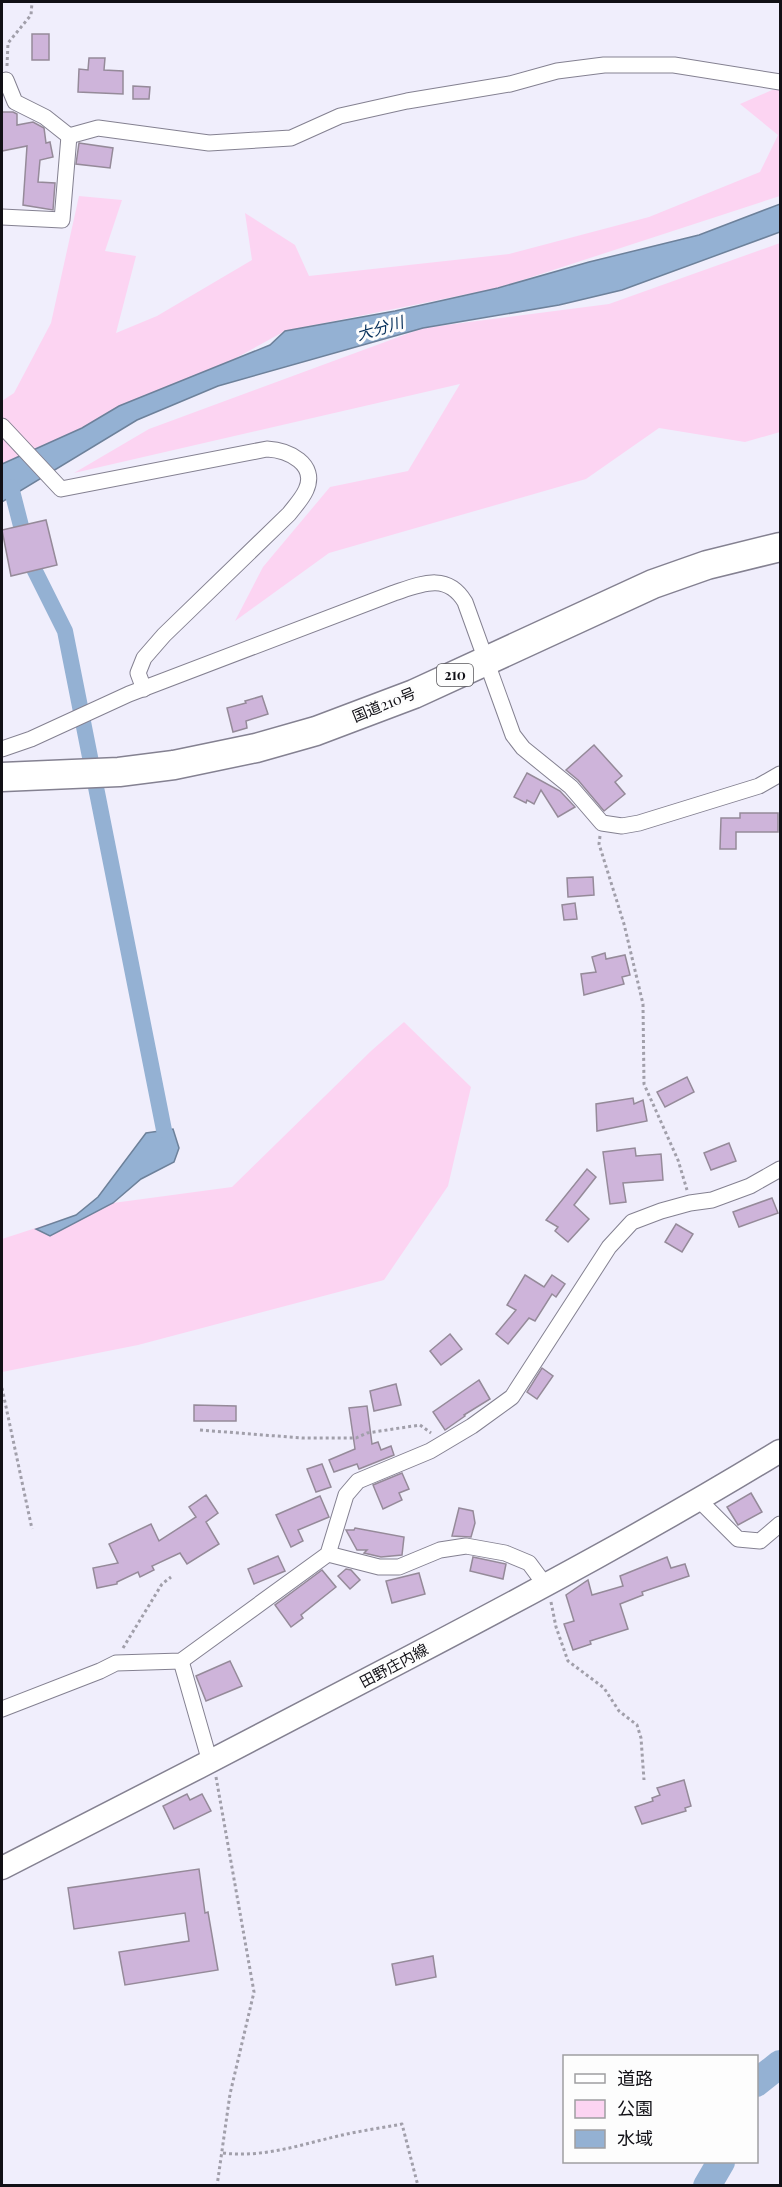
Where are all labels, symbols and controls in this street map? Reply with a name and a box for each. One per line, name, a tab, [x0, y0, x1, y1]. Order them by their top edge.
water label: 大分川	[354, 310, 408, 344]
road number: 210	[437, 664, 473, 686]
street label: 国道210号	[349, 682, 418, 726]
street label: 田野庄内線	[356, 1639, 431, 1692]
legend	[563, 2055, 758, 2163]
text: 道路	[617, 2066, 653, 2090]
text: 公園	[617, 2096, 653, 2120]
text: 水域	[617, 2126, 653, 2150]

